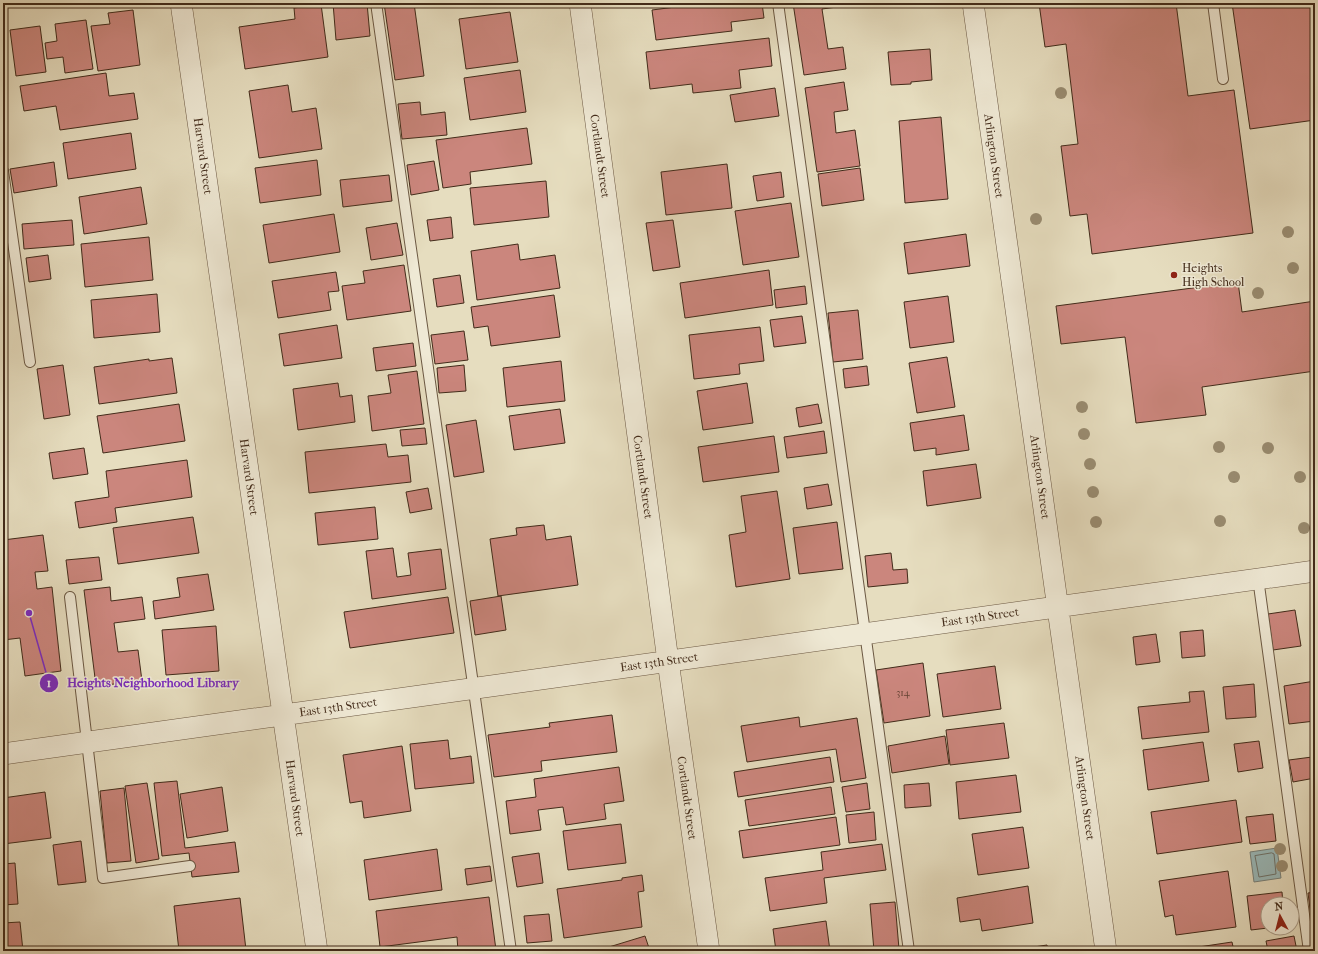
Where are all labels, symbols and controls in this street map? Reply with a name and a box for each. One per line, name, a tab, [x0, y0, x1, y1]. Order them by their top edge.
street label: Arlington Street	[981, 112, 1007, 200]
street label: Cortlandt Street	[587, 113, 613, 199]
street label: Harvard Street	[191, 117, 215, 196]
place label: Heights High School	[1182, 261, 1245, 289]
marker: Heights High School	[1169, 270, 1179, 280]
street label: Arlington Street	[1027, 433, 1053, 521]
street label: Cortlandt Street	[630, 434, 656, 520]
street label: Harvard Street	[237, 438, 261, 517]
street label: East 13th Street	[940, 604, 1021, 629]
street label: East 13th Street	[619, 649, 700, 674]
callout: Heights Neighborhood Library	[39, 670, 247, 695]
text: Heights Neighborhood Library	[67, 675, 240, 691]
text: 1	[47, 676, 51, 690]
house number: 314	[896, 687, 911, 699]
street label: East 13th Street	[298, 694, 379, 719]
street label: Arlington Street	[1072, 754, 1098, 842]
street label: Cortlandt Street	[674, 755, 700, 841]
street label: Harvard Street	[283, 759, 307, 838]
north arrow	[1260, 896, 1300, 936]
text: N	[1274, 900, 1284, 914]

